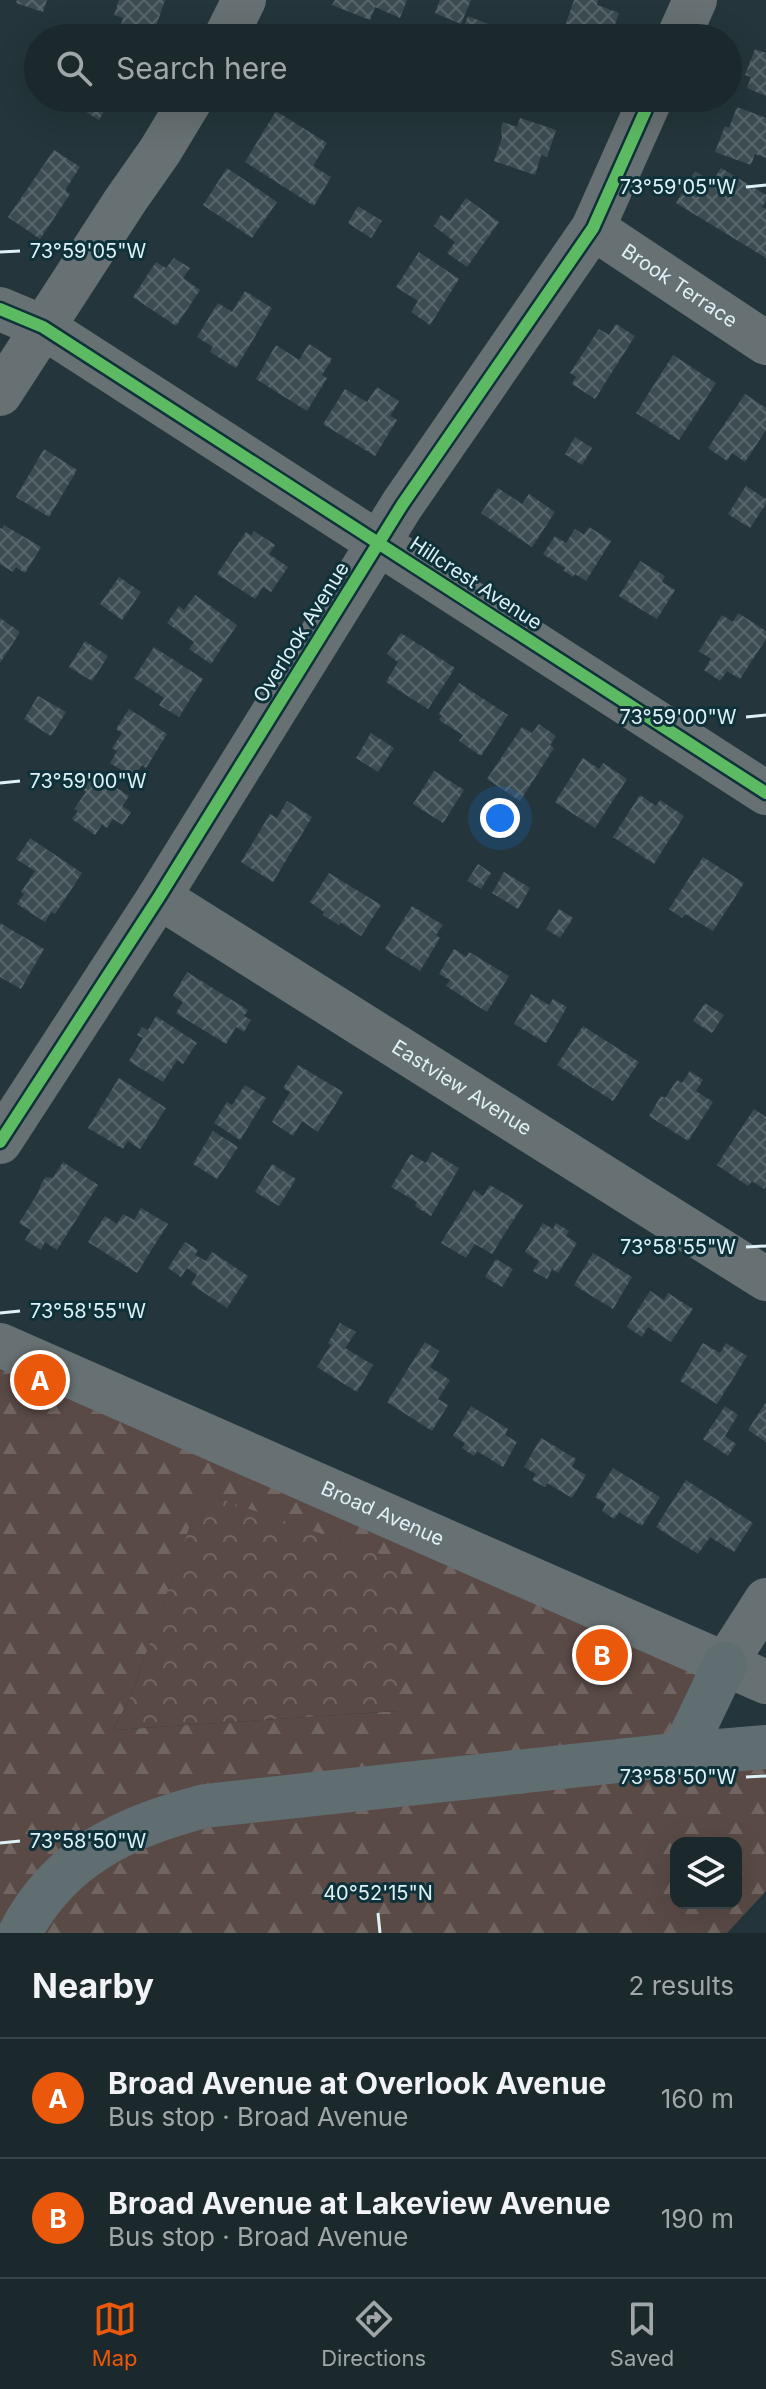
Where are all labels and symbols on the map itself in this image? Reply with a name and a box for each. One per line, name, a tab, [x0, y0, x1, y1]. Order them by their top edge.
text: 73°59'05"W	[620, 175, 737, 199]
text: 73°59'05"W	[30, 239, 147, 263]
street label: Brook Terrace	[617, 239, 742, 333]
street label: Hillcrest Avenue	[405, 531, 547, 635]
street label: Overlook Avenue	[248, 557, 354, 707]
text: 73°59'00"W	[620, 705, 737, 729]
text: 73°59'00"W	[30, 769, 147, 793]
your location	[480, 798, 520, 838]
street label: Eastview Avenue	[388, 1035, 536, 1141]
text: 73°58'55"W	[620, 1235, 736, 1259]
text: 73°58'55"W	[30, 1299, 146, 1323]
pin: A	[14, 1350, 66, 1410]
street label: Broad Avenue	[317, 1476, 448, 1551]
pin: B	[576, 1625, 628, 1685]
text: 73°58'50"W	[620, 1765, 737, 1789]
text: 73°58'50"W	[30, 1829, 147, 1853]
text: 40°52'15"N	[323, 1881, 433, 1905]

